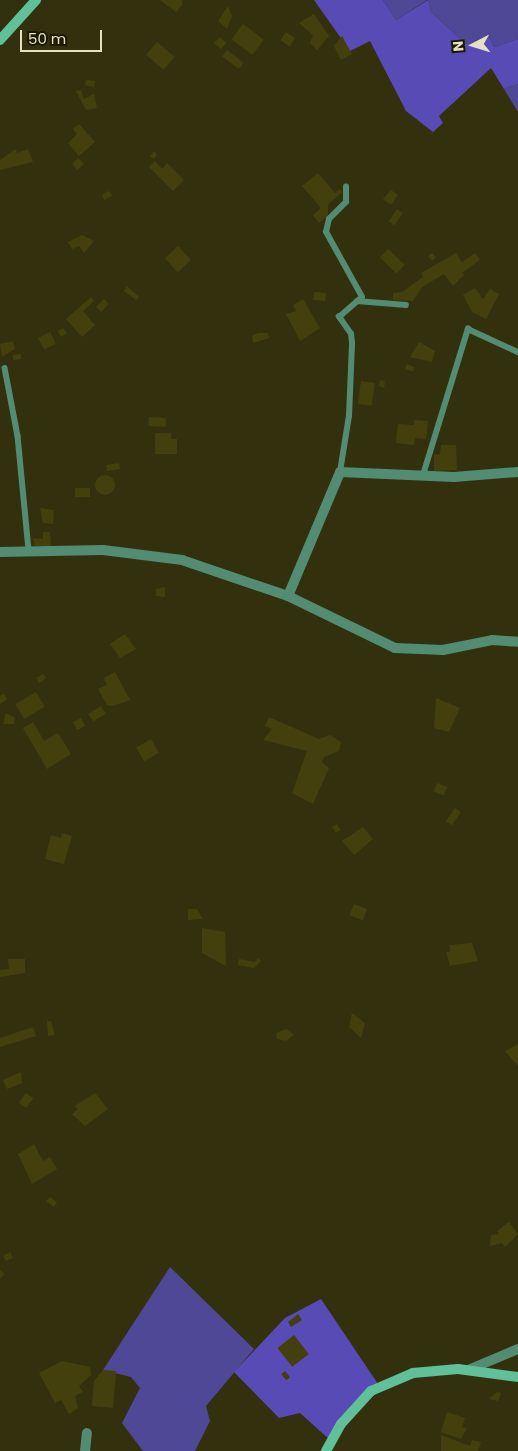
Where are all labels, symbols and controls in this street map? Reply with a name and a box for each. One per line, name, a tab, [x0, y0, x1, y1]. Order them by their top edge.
scale bar	[22, 20, 105, 52]
north arrow	[448, 20, 498, 70]
text: 50 m	[28, 28, 66, 49]
text: N	[448, 40, 468, 52]

